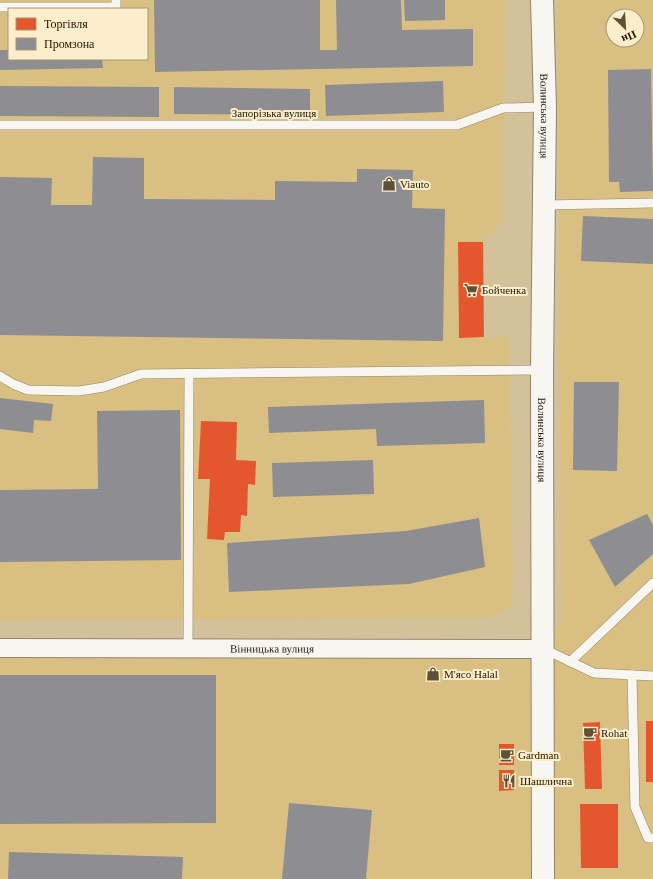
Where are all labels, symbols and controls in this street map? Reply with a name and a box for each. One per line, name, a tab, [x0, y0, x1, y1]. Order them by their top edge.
legend	[8, 8, 148, 60]
north arrow	[605, 8, 645, 48]
text: Торгівля	[44, 17, 88, 31]
text: Пн	[619, 28, 639, 46]
text: Промзона	[44, 37, 95, 51]
street label: Волинська вулиця	[538, 73, 551, 158]
street label: Запорізька вулиця	[232, 107, 316, 119]
shop icon: Viauto	[381, 176, 397, 192]
place label: Viauto	[400, 178, 430, 190]
supermarket icon: Бойченка	[463, 282, 479, 298]
place label: Бойченка	[482, 284, 526, 296]
street label: Волинська вулиця	[536, 397, 548, 482]
street label: Вінницька вулиця	[230, 642, 314, 655]
shop icon: М'ясо Halal	[425, 666, 441, 682]
place label: М'ясо Halal	[444, 668, 498, 680]
cafe icon: Rohat	[582, 725, 598, 741]
place label: Rohat	[601, 727, 627, 739]
cafe icon: Gardman	[499, 747, 515, 763]
place label: Gardman	[518, 749, 559, 761]
restaurant icon: Шашлична	[501, 773, 517, 789]
place label: Шашлична	[520, 775, 572, 787]

